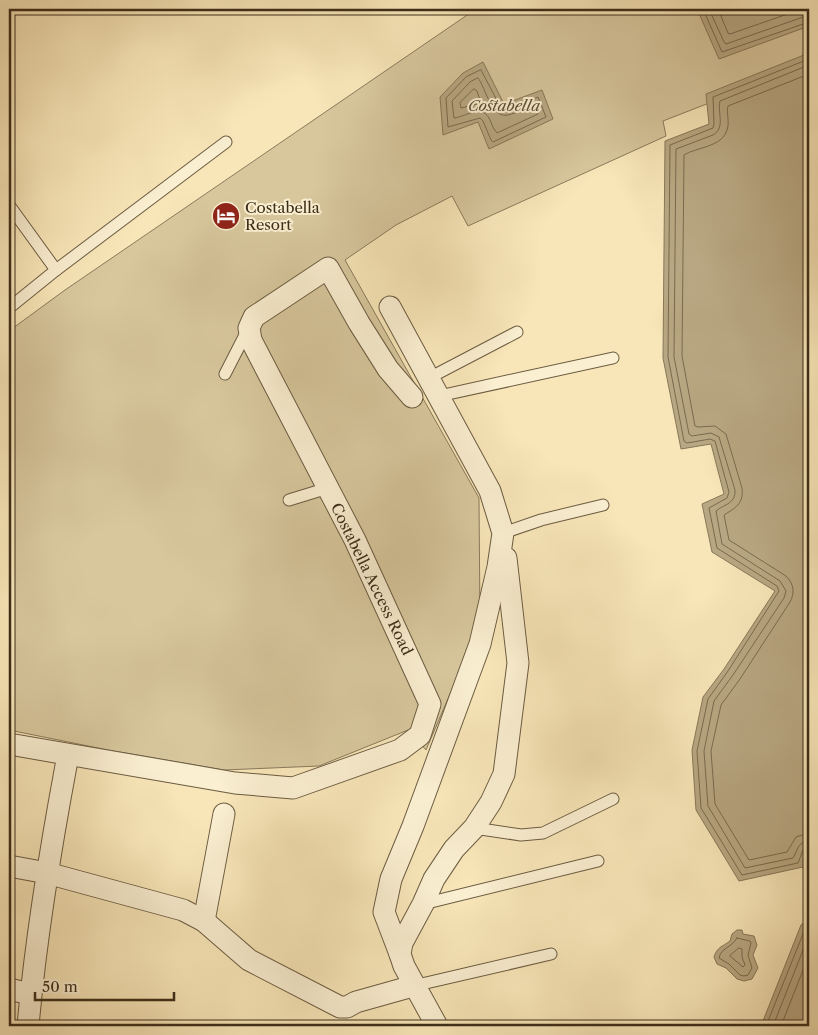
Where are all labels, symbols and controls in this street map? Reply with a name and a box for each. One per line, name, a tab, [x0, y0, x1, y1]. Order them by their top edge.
park label: Costabella	[468, 96, 540, 115]
place label: Costabella Resort	[245, 198, 320, 234]
hotel icon: Costabella Resort	[211, 201, 241, 231]
street label: Costabella Access Road	[327, 500, 417, 658]
scale bar	[35, 970, 174, 1002]
text: 50 m	[42, 977, 78, 996]

